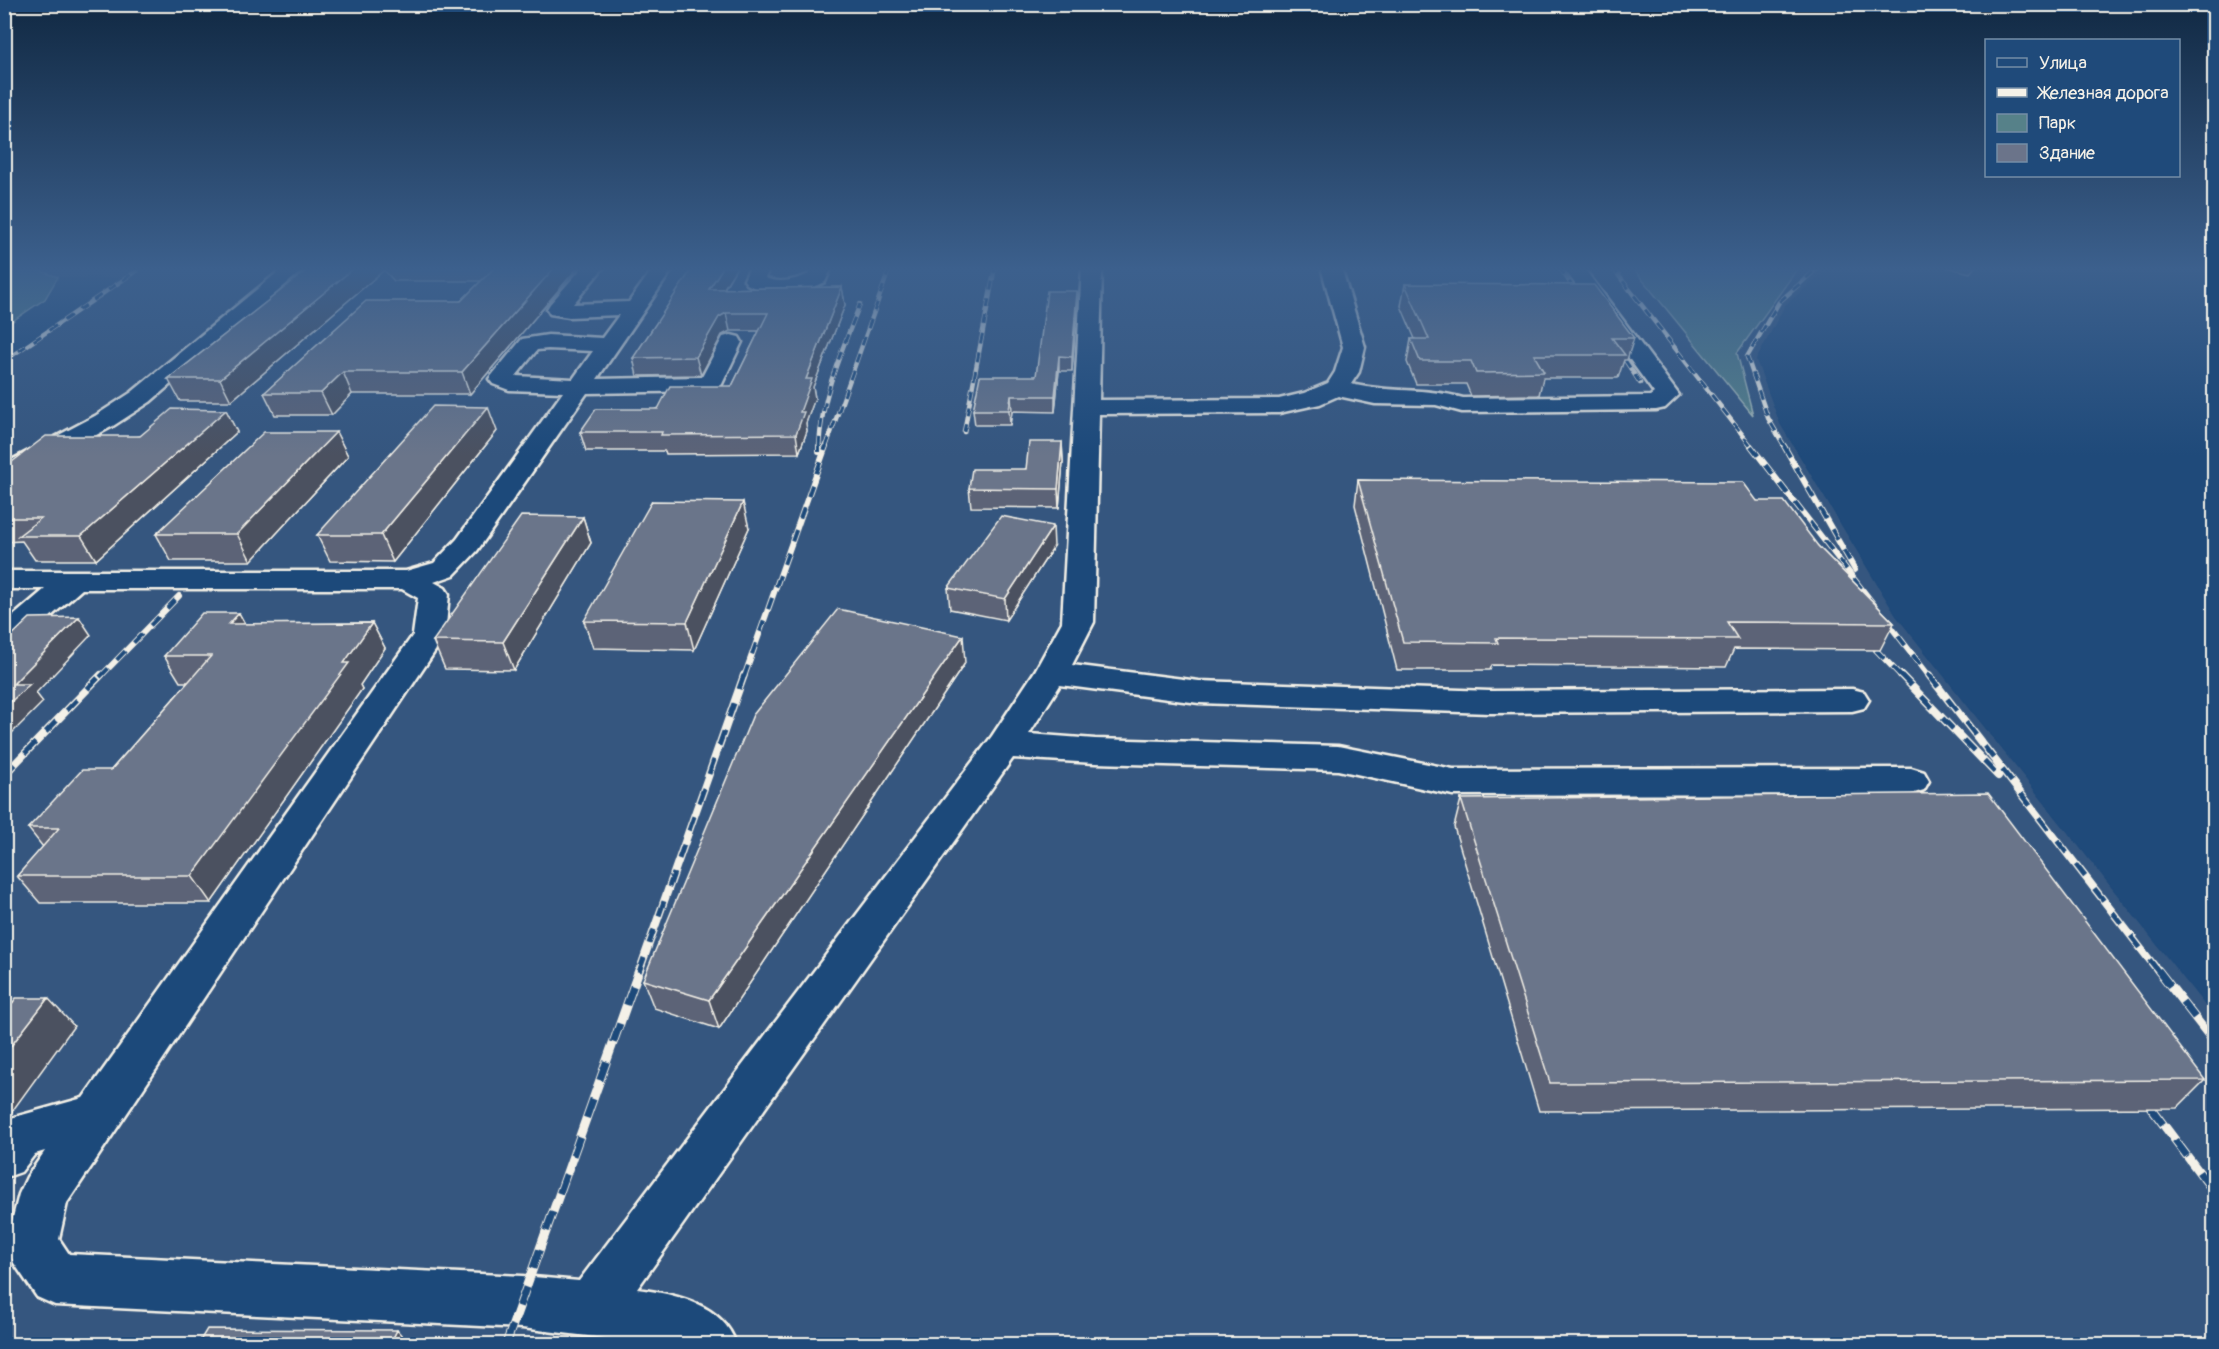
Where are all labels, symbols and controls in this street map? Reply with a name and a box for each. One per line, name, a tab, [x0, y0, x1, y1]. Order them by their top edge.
legend	[1985, 39, 2180, 177]
text: Улица	[2039, 52, 2087, 75]
text: Железная дорога	[2036, 82, 2169, 105]
text: Парк	[2039, 112, 2076, 135]
text: Здание	[2039, 142, 2095, 165]

